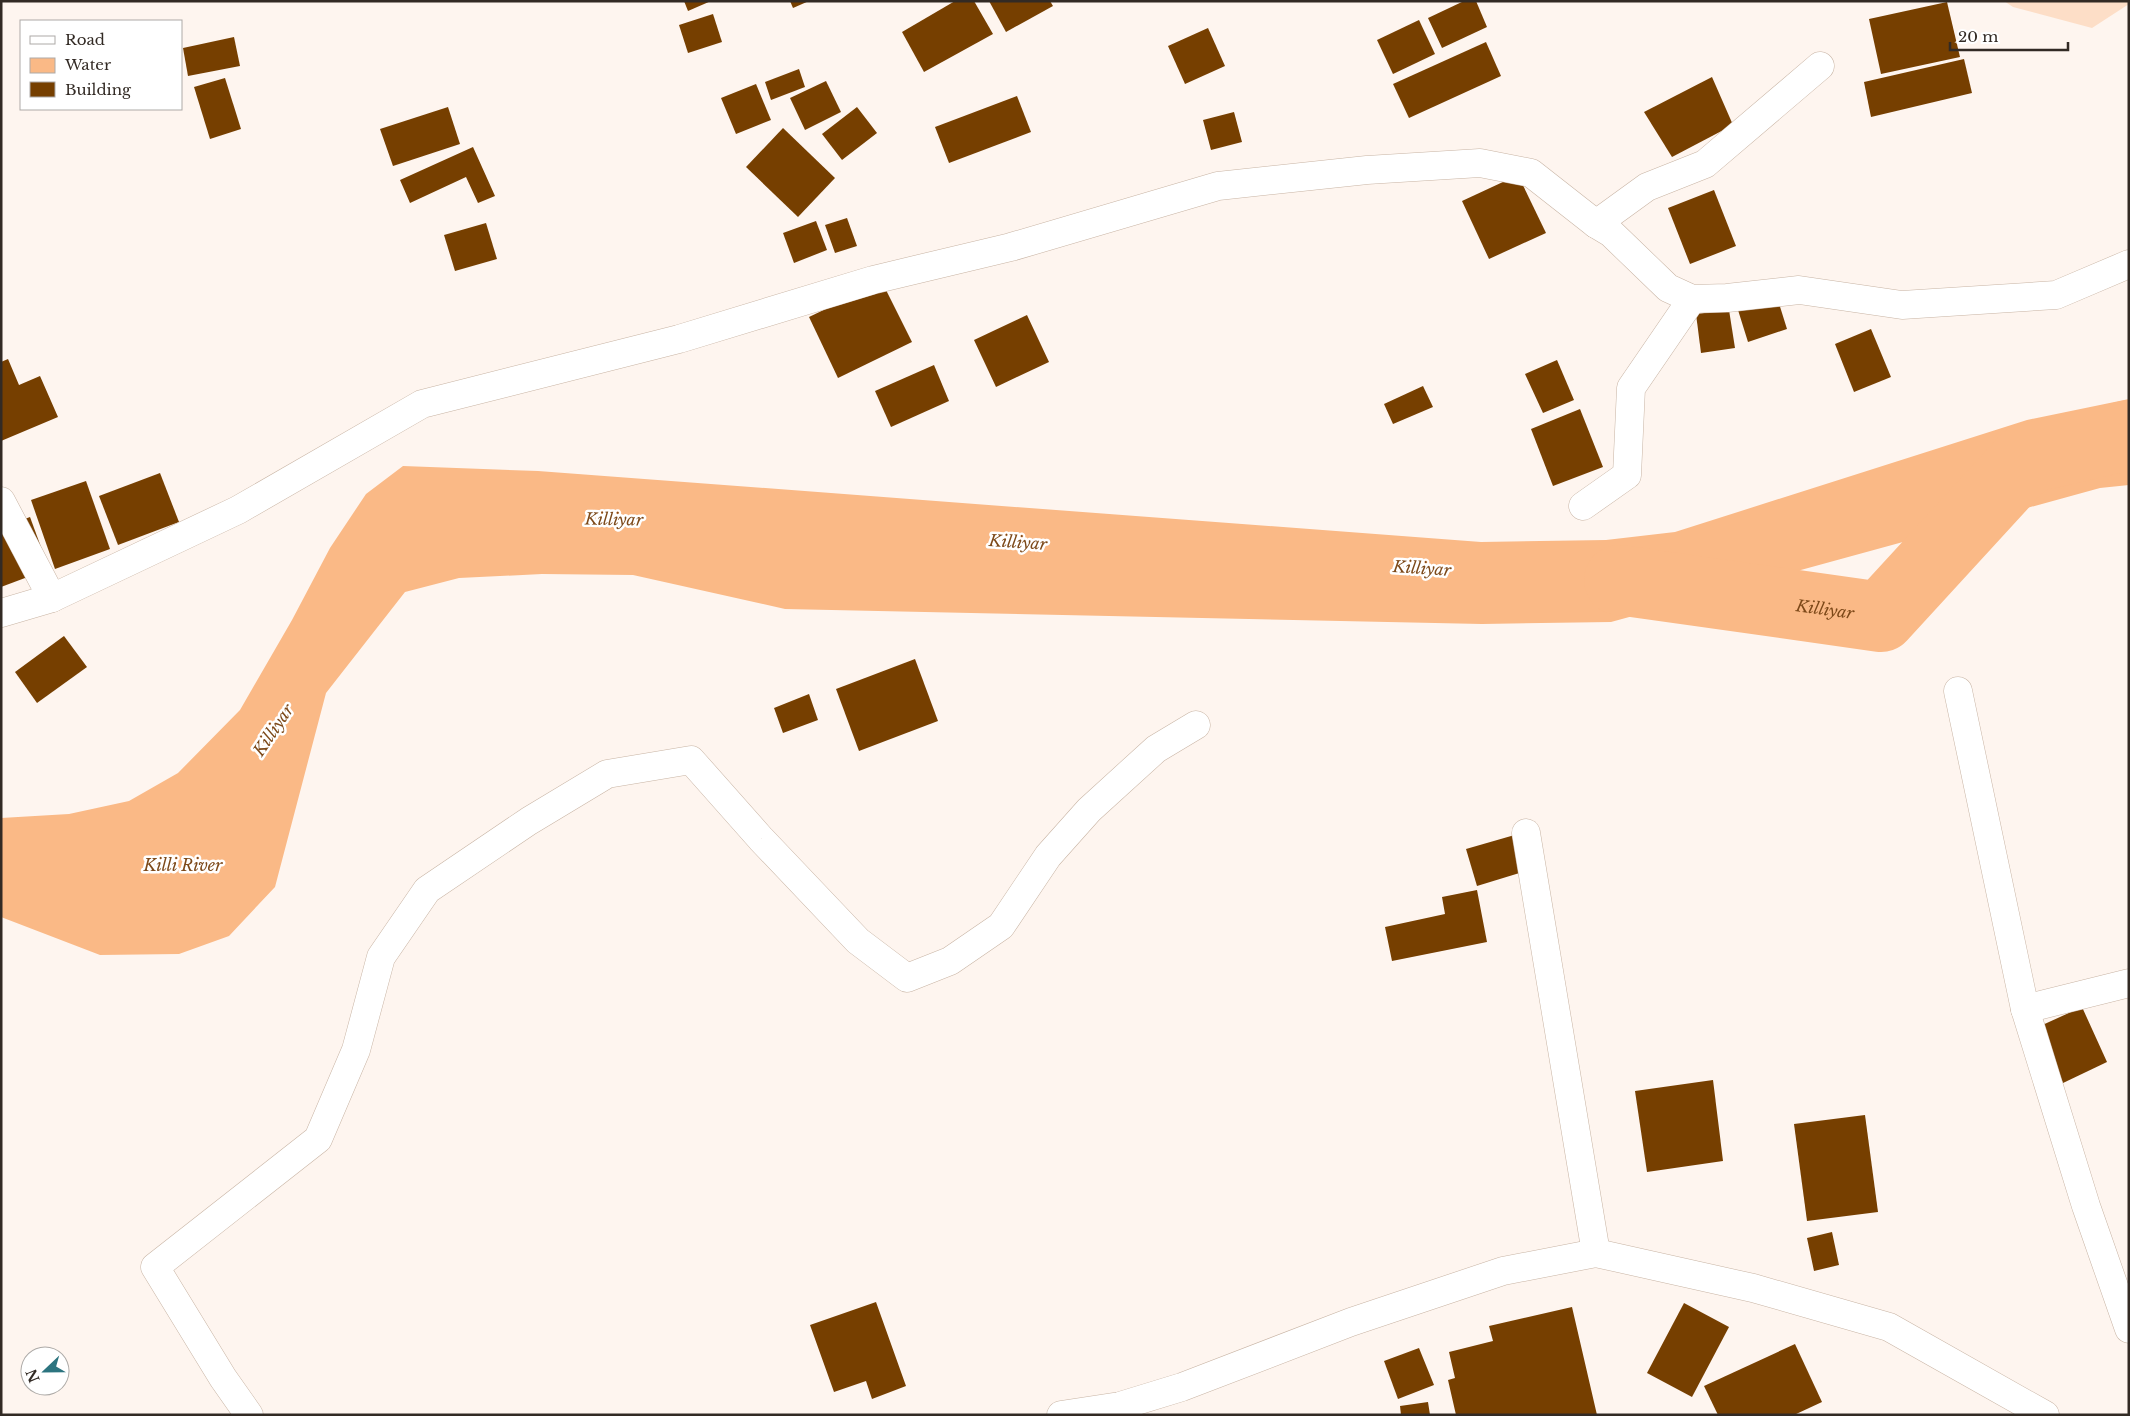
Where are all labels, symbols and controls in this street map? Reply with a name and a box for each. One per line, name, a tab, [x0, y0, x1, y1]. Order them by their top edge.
legend	[20, 20, 182, 110]
scale bar	[1950, 20, 2068, 52]
text: 20 m	[1958, 27, 1998, 46]
text: Road	[65, 30, 105, 49]
text: Water	[64, 55, 112, 74]
text: Building	[65, 80, 132, 99]
water label: Killiyar	[584, 508, 644, 530]
water label: Killiyar	[987, 530, 1048, 554]
water label: Killiyar	[1391, 556, 1452, 580]
water label: Killiyar	[1794, 595, 1856, 623]
water label: Killiyar	[248, 700, 298, 761]
water label: Killi River	[143, 855, 223, 875]
north arrow	[20, 1346, 70, 1396]
text: N	[22, 1366, 44, 1385]

